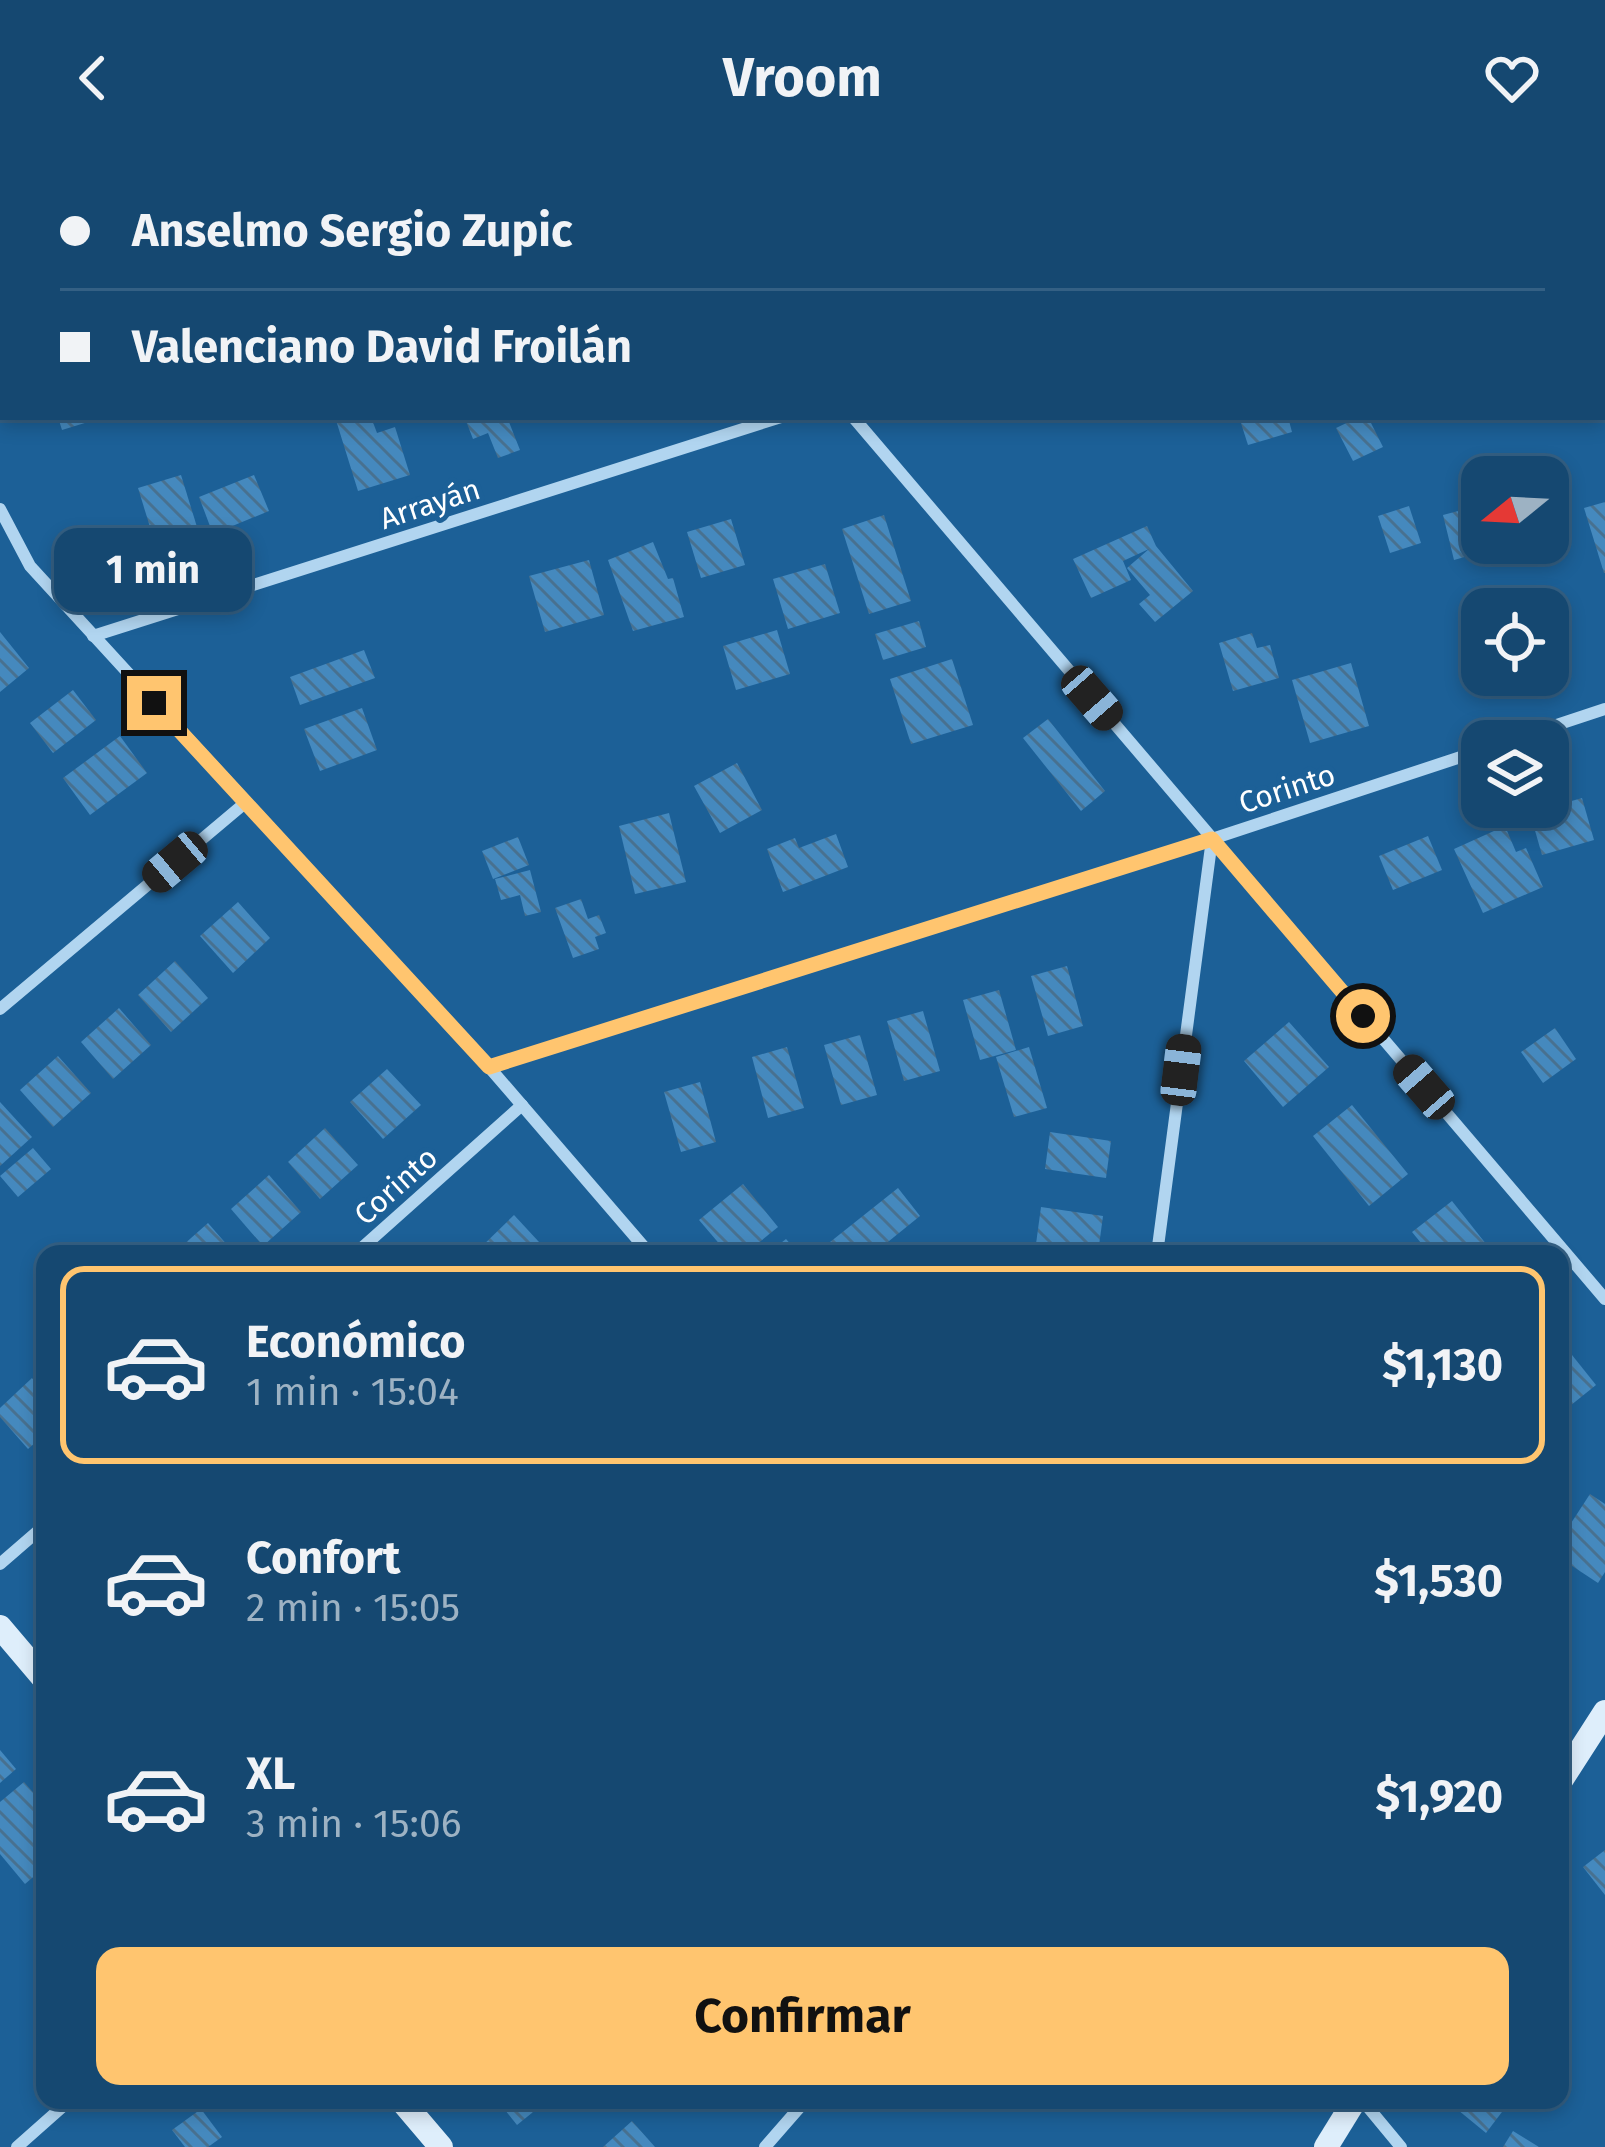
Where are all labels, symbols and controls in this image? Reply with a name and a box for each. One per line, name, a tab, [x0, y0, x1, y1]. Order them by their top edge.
icon: back	[60, 45, 126, 111]
icon: heart	[1479, 45, 1545, 111]
text: Vroom	[723, 46, 882, 110]
text: Anselmo Sergio Zupic	[132, 204, 573, 258]
text: Valenciano David Froilán	[132, 320, 632, 374]
north arrow	[1461, 456, 1569, 564]
map controls	[1461, 456, 1569, 828]
street label: Arrayán	[375, 471, 485, 537]
callout: 1 min	[55, 529, 253, 613]
text: 1 min	[106, 547, 200, 593]
button: locate	[1461, 588, 1569, 696]
car	[1055, 659, 1129, 737]
route end	[127, 676, 181, 730]
button: layers	[1461, 720, 1569, 828]
street label: Corinto	[1234, 757, 1340, 821]
car	[136, 825, 214, 899]
route start	[1336, 989, 1390, 1043]
car	[1159, 1032, 1203, 1108]
car	[1387, 1048, 1461, 1126]
street label: Corinto	[347, 1139, 445, 1233]
icon: car	[102, 1311, 210, 1419]
text: Económico	[246, 1315, 466, 1369]
text: $1,130	[1382, 1338, 1503, 1392]
text: 1 min · 15:04	[246, 1369, 459, 1415]
icon: car	[102, 1527, 210, 1635]
text: Confort	[246, 1531, 401, 1585]
text: $1,530	[1374, 1554, 1503, 1608]
text: 2 min · 15:05	[246, 1585, 460, 1631]
icon: car	[102, 1743, 210, 1851]
text: XL	[246, 1747, 295, 1801]
text: $1,920	[1375, 1770, 1503, 1824]
text: 3 min · 15:06	[246, 1801, 461, 1847]
button: Confirmar	[96, 1947, 1509, 2085]

